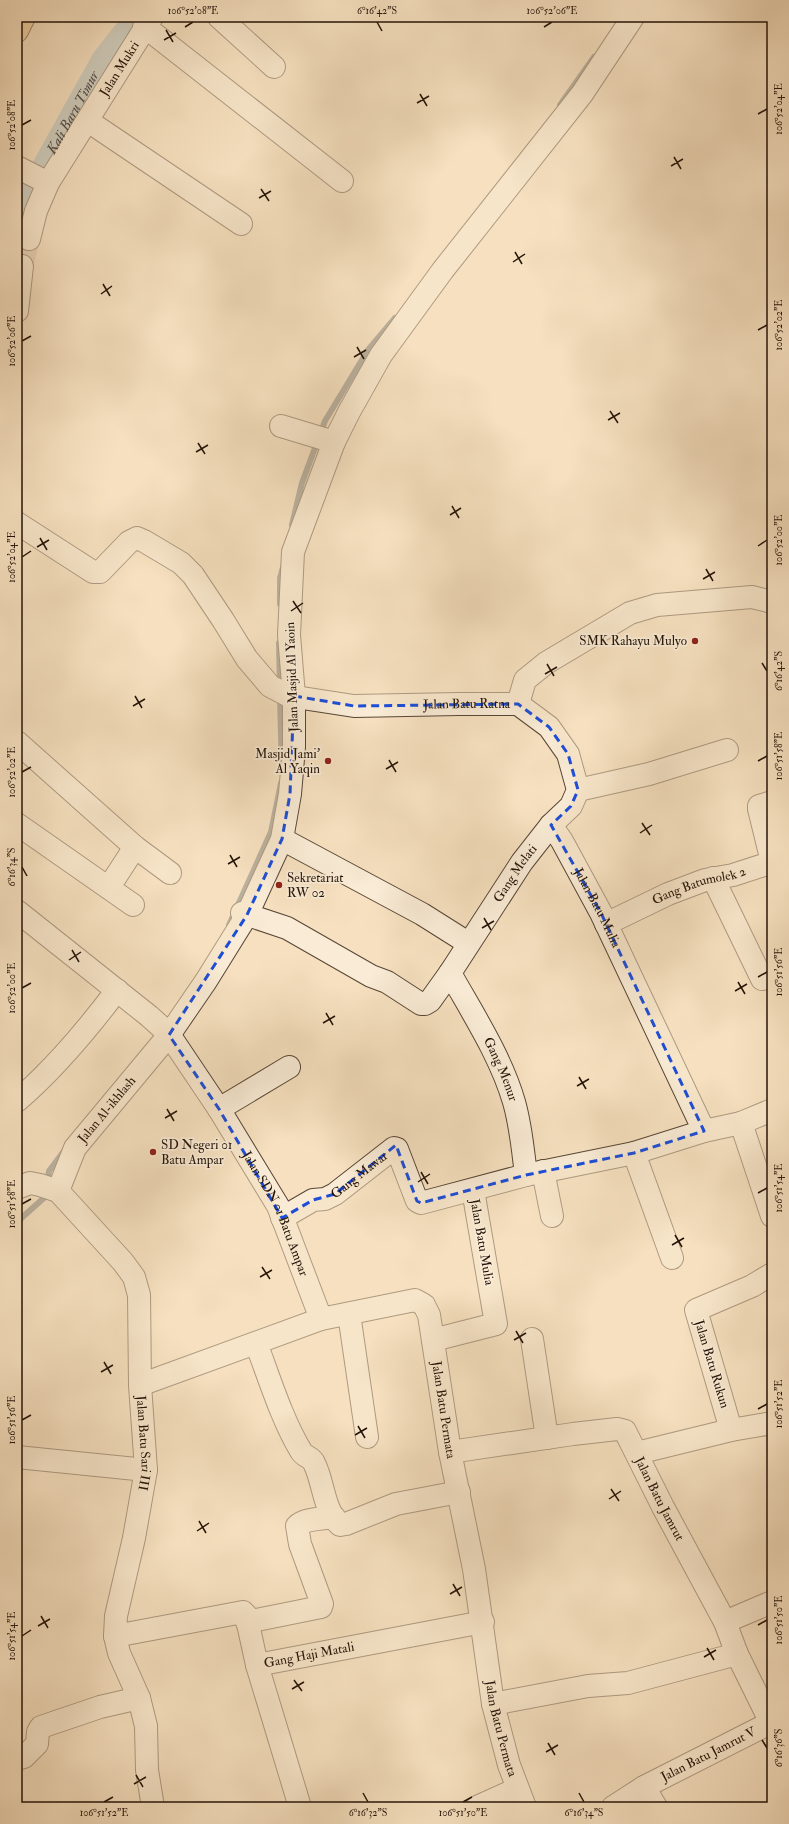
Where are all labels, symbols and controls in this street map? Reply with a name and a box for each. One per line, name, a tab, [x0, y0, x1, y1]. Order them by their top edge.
text: 106°52'08"E	[168, 5, 218, 17]
text: 6°16'42"S	[357, 5, 397, 17]
text: 106°52'06"E	[527, 5, 577, 17]
street label: Jalan Mukri	[96, 38, 143, 100]
water label: Kali Baru Timur	[42, 67, 103, 158]
text: 106°52'04"E	[773, 83, 785, 135]
text: 106°52'08"E	[6, 100, 18, 150]
text: 106°52'02"E	[773, 300, 785, 350]
text: 106°52'06"E	[6, 316, 18, 366]
text: 106°52'00"E	[773, 514, 785, 566]
text: 106°52'04"E	[6, 531, 18, 583]
street label: Jalan Masjid Al Yaoin	[282, 621, 302, 733]
place label: SMK Rahayu Mulyo	[579, 633, 687, 650]
marker: SMK Rahayu Mulyo	[690, 636, 700, 646]
text: 6°16'42"S	[773, 651, 785, 691]
street label: Jalan Batu Ratna	[422, 696, 511, 713]
text: 106°51'58"E	[773, 732, 785, 780]
place label: Masjid Jami' Al Yaqin	[255, 746, 321, 777]
text: 106°52'02"E	[6, 747, 18, 797]
marker: Masjid Jami' Al Yaqin	[323, 756, 333, 766]
street label: Gang Melati	[490, 841, 541, 905]
text: 6°16'34"S	[6, 848, 18, 886]
street label: Gang Batumolek 2	[650, 863, 748, 908]
street label: Jalan Batu Mulia	[570, 864, 624, 951]
place label: Sekretariat RW 02	[287, 870, 344, 901]
marker: Sekretariat RW 02	[274, 880, 284, 890]
text: 106°51'56"E	[773, 948, 785, 996]
text: 106°52'00"E	[6, 962, 18, 1014]
street label: Gang Menur	[480, 1035, 521, 1103]
street label: Jalan Al-ikhlash	[74, 1073, 139, 1147]
place label: SD Negeri 01 Batu Ampar	[161, 1137, 233, 1169]
marker: SD Negeri 01 Batu Ampar	[148, 1147, 158, 1157]
street label: Jalan SDN 01 Batu Ampar	[238, 1147, 312, 1279]
street label: Gang Mawar	[328, 1148, 391, 1202]
text: 106°51'54"E	[773, 1164, 785, 1212]
text: 106°51'58"E	[6, 1180, 18, 1228]
street label: Jalan Batu Mulia	[466, 1197, 498, 1287]
street label: Jalan Batu Rukun	[691, 1317, 733, 1410]
street label: Jalan Batu Permata	[428, 1359, 459, 1461]
text: 106°51'52"E	[773, 1380, 785, 1428]
street label: Jalan Batu Sari III	[133, 1394, 154, 1492]
text: 106°51'56"E	[6, 1396, 18, 1444]
street label: Jalan Batu Jamrut	[631, 1453, 688, 1544]
text: 106°51'50"E	[773, 1596, 785, 1644]
text: 106°51'54"E	[6, 1612, 18, 1660]
street label: Gang Haji Matali	[263, 1639, 356, 1672]
street label: Jalan Batu Permata	[482, 1678, 521, 1780]
street label: Jalan Batu Jamrut V	[657, 1723, 759, 1786]
text: 6°16'36"S	[773, 1729, 785, 1767]
text: 106°51'52"E	[80, 1807, 128, 1819]
text: 6°16'32"S	[349, 1807, 387, 1819]
text: 106°51'50"E	[439, 1807, 487, 1819]
text: 6°16'34"S	[565, 1807, 603, 1819]

